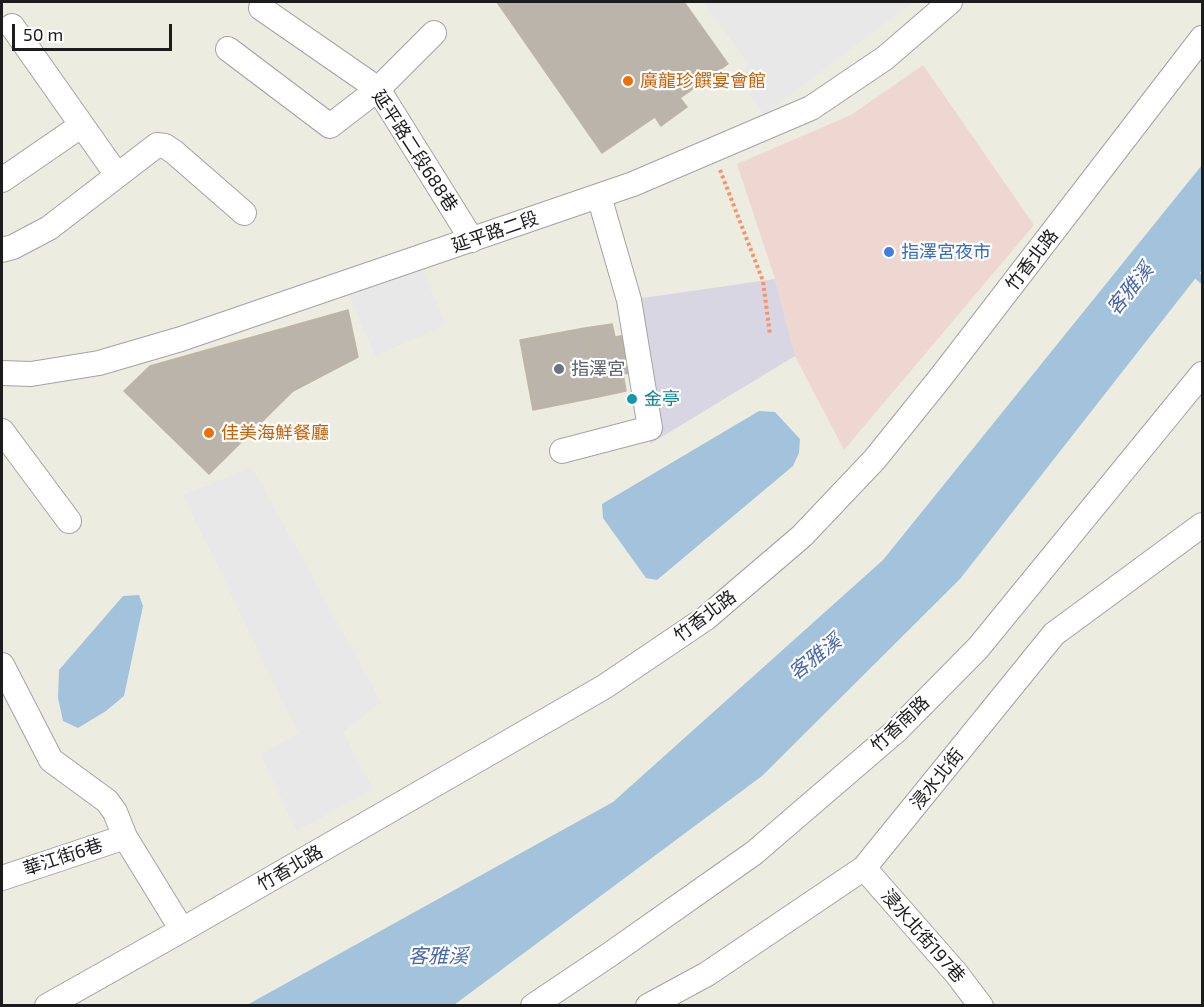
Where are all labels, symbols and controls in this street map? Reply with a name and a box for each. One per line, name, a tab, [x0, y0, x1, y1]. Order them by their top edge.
scale bar	[15, 12, 176, 50]
text: 50 m	[23, 23, 63, 45]
place label: 廣龍珍饌宴會館	[640, 70, 766, 92]
marker: 廣龍珍饌宴會館	[621, 74, 635, 88]
street label: 延平路二段688巷	[368, 86, 462, 216]
street label: 延平路二段	[449, 207, 541, 257]
street label: 竹香北路	[1001, 225, 1063, 295]
place label: 指澤宮夜市	[901, 241, 991, 263]
marker: 指澤宮夜市	[882, 245, 896, 259]
water label: 客雅溪	[1102, 258, 1158, 320]
place label: 指澤宮	[571, 358, 625, 380]
marker: 指澤宮	[552, 362, 566, 376]
place label: 金亭	[644, 388, 680, 410]
marker: 金亭	[625, 392, 639, 406]
place label: 佳美海鮮餐廳	[221, 422, 329, 444]
marker: 佳美海鮮餐廳	[202, 426, 216, 440]
street label: 竹香北路	[670, 586, 740, 646]
water label: 客雅溪	[784, 629, 846, 685]
street label: 竹香南路	[866, 692, 934, 756]
street label: 浸水北街	[906, 744, 968, 814]
street label: 華江街6巷	[21, 834, 105, 880]
street label: 竹香北路	[253, 841, 327, 895]
street label: 浸水北街197巷	[877, 885, 969, 987]
water label: 客雅溪	[408, 944, 468, 968]

